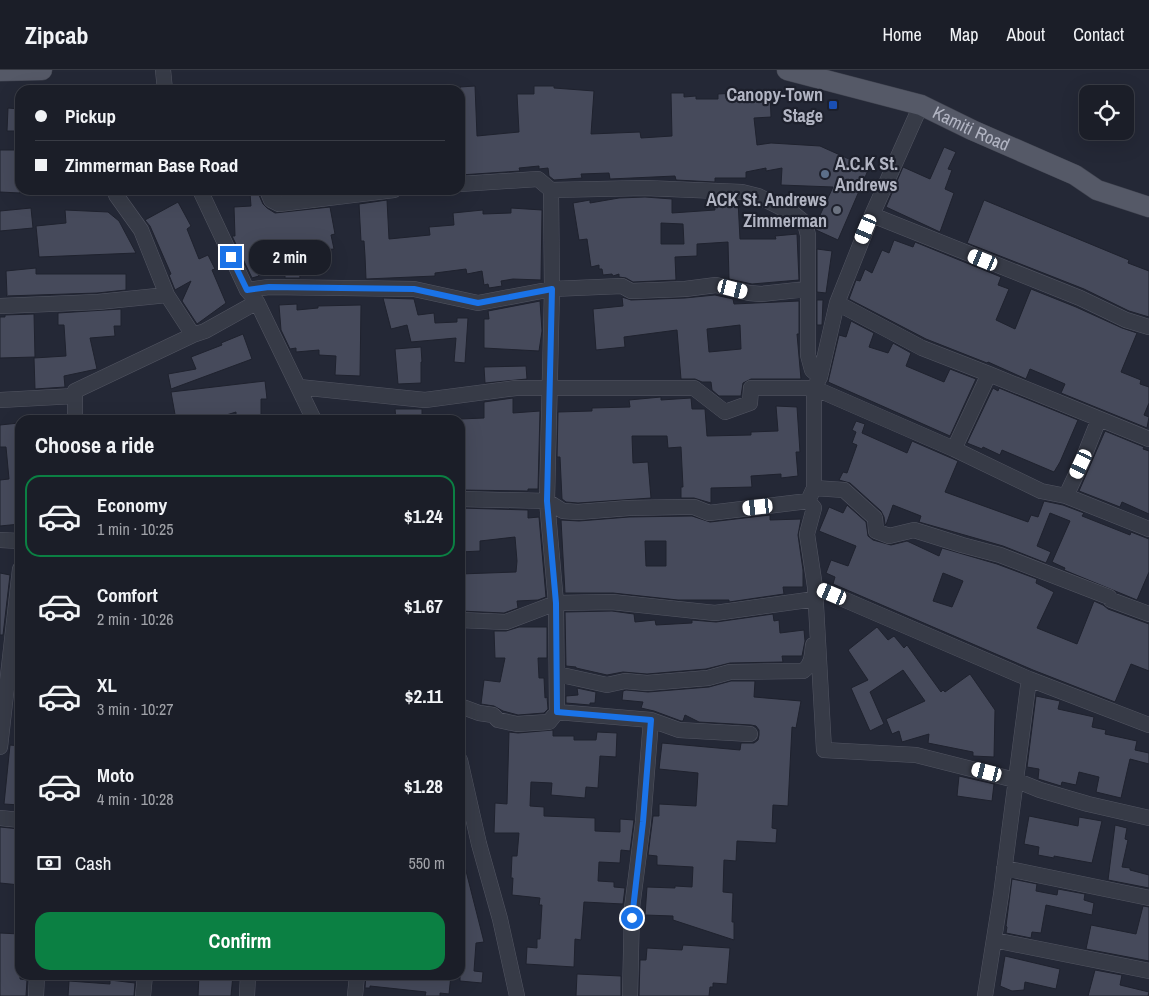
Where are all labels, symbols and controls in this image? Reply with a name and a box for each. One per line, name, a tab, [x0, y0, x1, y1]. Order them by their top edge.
text: Zipcab	[25, 19, 88, 51]
text: Home	[882, 22, 922, 47]
text: Map	[950, 22, 979, 47]
text: About	[1007, 22, 1045, 47]
text: Contact	[1073, 22, 1124, 47]
place label: Canopy-Town Stage	[727, 82, 823, 128]
map controls	[1079, 85, 1134, 140]
button: locate	[1079, 85, 1134, 140]
marker: Canopy-Town Stage	[827, 99, 839, 111]
street label: Kamiti Road	[929, 100, 1014, 157]
text: Pickup	[65, 103, 116, 129]
place label: A.C.K St. Andrews	[835, 151, 898, 197]
text: Zimmerman Base Road	[65, 152, 238, 178]
marker: A.C.K St. Andrews	[819, 168, 831, 180]
place label: ACK St. Andrews Zimmerman	[706, 187, 827, 233]
marker: ACK St. Andrews Zimmerman	[831, 204, 843, 216]
car	[853, 212, 878, 246]
callout: 2 min	[248, 240, 331, 274]
route end	[220, 246, 242, 268]
text: 2 min	[273, 246, 307, 268]
car	[966, 247, 999, 273]
car	[716, 278, 749, 300]
text: Choose a ride	[35, 430, 154, 460]
car	[1067, 447, 1094, 481]
text: Economy	[97, 492, 167, 518]
icon: car	[37, 494, 82, 539]
car	[742, 498, 773, 516]
text: $1.24	[404, 503, 443, 529]
text: 1 min · 10:25	[97, 518, 174, 540]
car	[815, 581, 848, 607]
text: Comfort	[97, 582, 158, 608]
icon: car	[37, 584, 82, 629]
text: $1.67	[404, 593, 443, 619]
text: 2 min · 10:26	[97, 608, 174, 630]
text: XL	[97, 672, 117, 698]
icon: car	[37, 674, 82, 719]
text: $2.11	[405, 683, 443, 709]
text: 3 min · 10:27	[97, 698, 174, 720]
car	[970, 761, 1003, 783]
text: Moto	[97, 762, 134, 788]
icon: car	[37, 764, 82, 809]
text: $1.28	[404, 773, 443, 799]
text: 4 min · 10:28	[97, 788, 174, 810]
icon: cash	[35, 849, 63, 877]
text: Cash	[75, 850, 111, 876]
text: 550 m	[409, 852, 445, 874]
route start	[621, 907, 643, 929]
button: Confirm	[35, 912, 445, 970]

